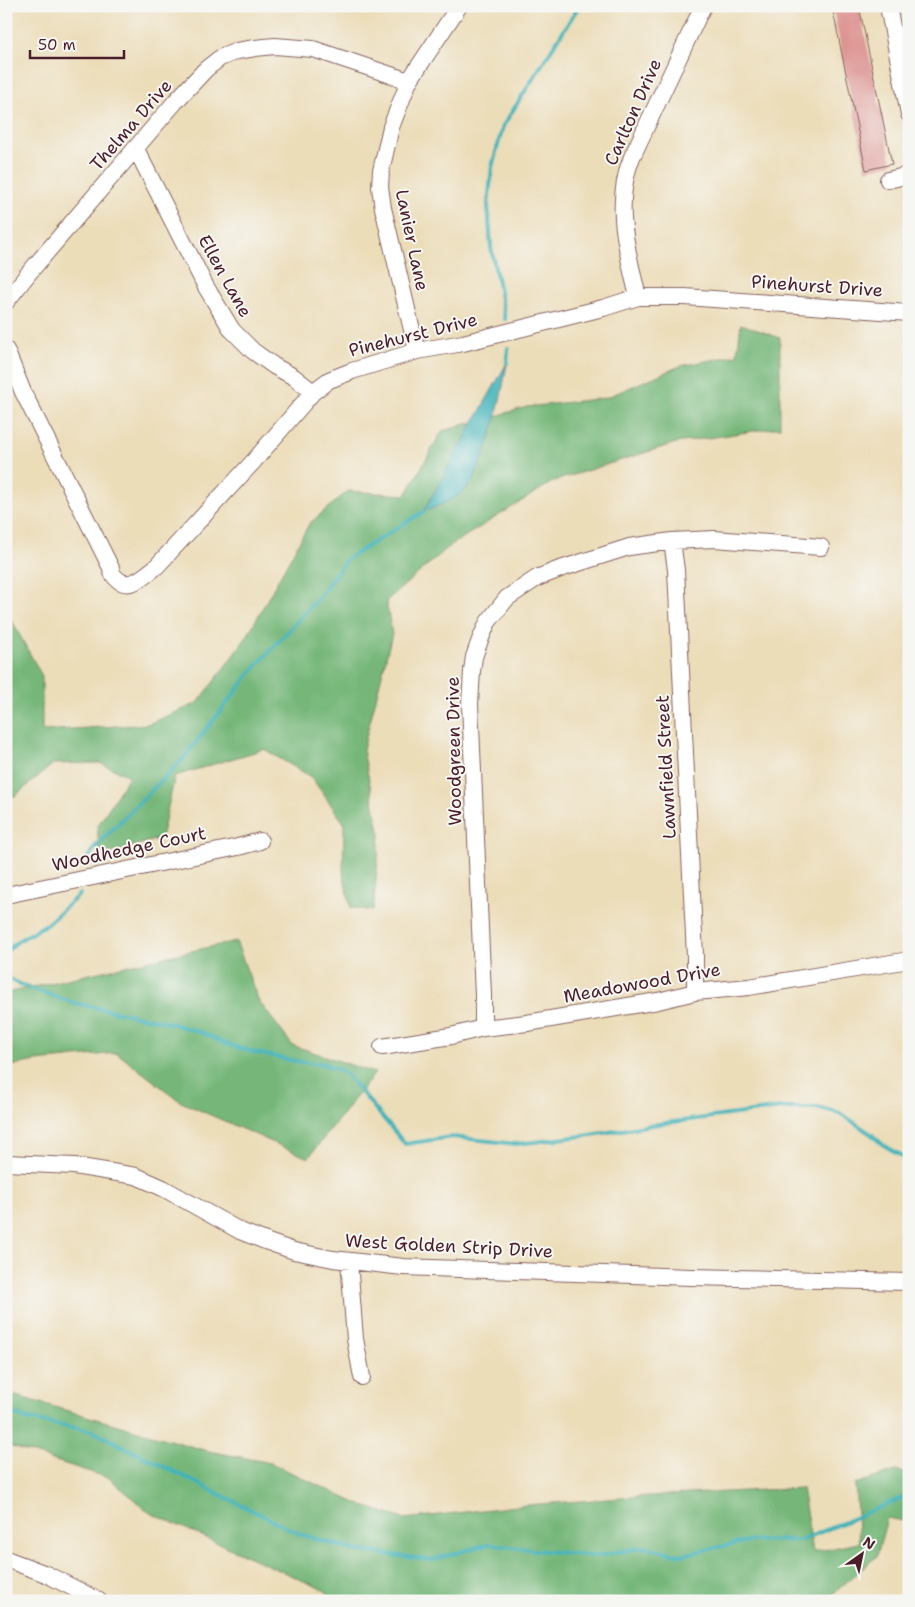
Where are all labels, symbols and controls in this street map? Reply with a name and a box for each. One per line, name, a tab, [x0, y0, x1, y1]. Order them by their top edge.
scale bar	[30, 28, 124, 60]
text: 50 m	[38, 35, 76, 55]
street label: Carlton Drive	[599, 55, 667, 169]
street label: Thelma Drive	[85, 74, 177, 176]
street label: Lanier Lane	[390, 187, 434, 293]
street label: Ellen Lane	[192, 230, 258, 322]
street label: Pinehurst Drive	[750, 269, 884, 303]
street label: Pinehurst Drive	[346, 307, 480, 363]
street label: Woodgreen Drive	[441, 676, 467, 826]
street label: Lawnfield Street	[650, 694, 682, 840]
street label: Woodhedge Court	[50, 821, 208, 877]
street label: Meadowood Drive	[562, 957, 722, 1009]
street label: West Golden Strip Drive	[344, 1229, 554, 1263]
north arrow	[838, 1530, 888, 1580]
text: N	[860, 1533, 879, 1554]

